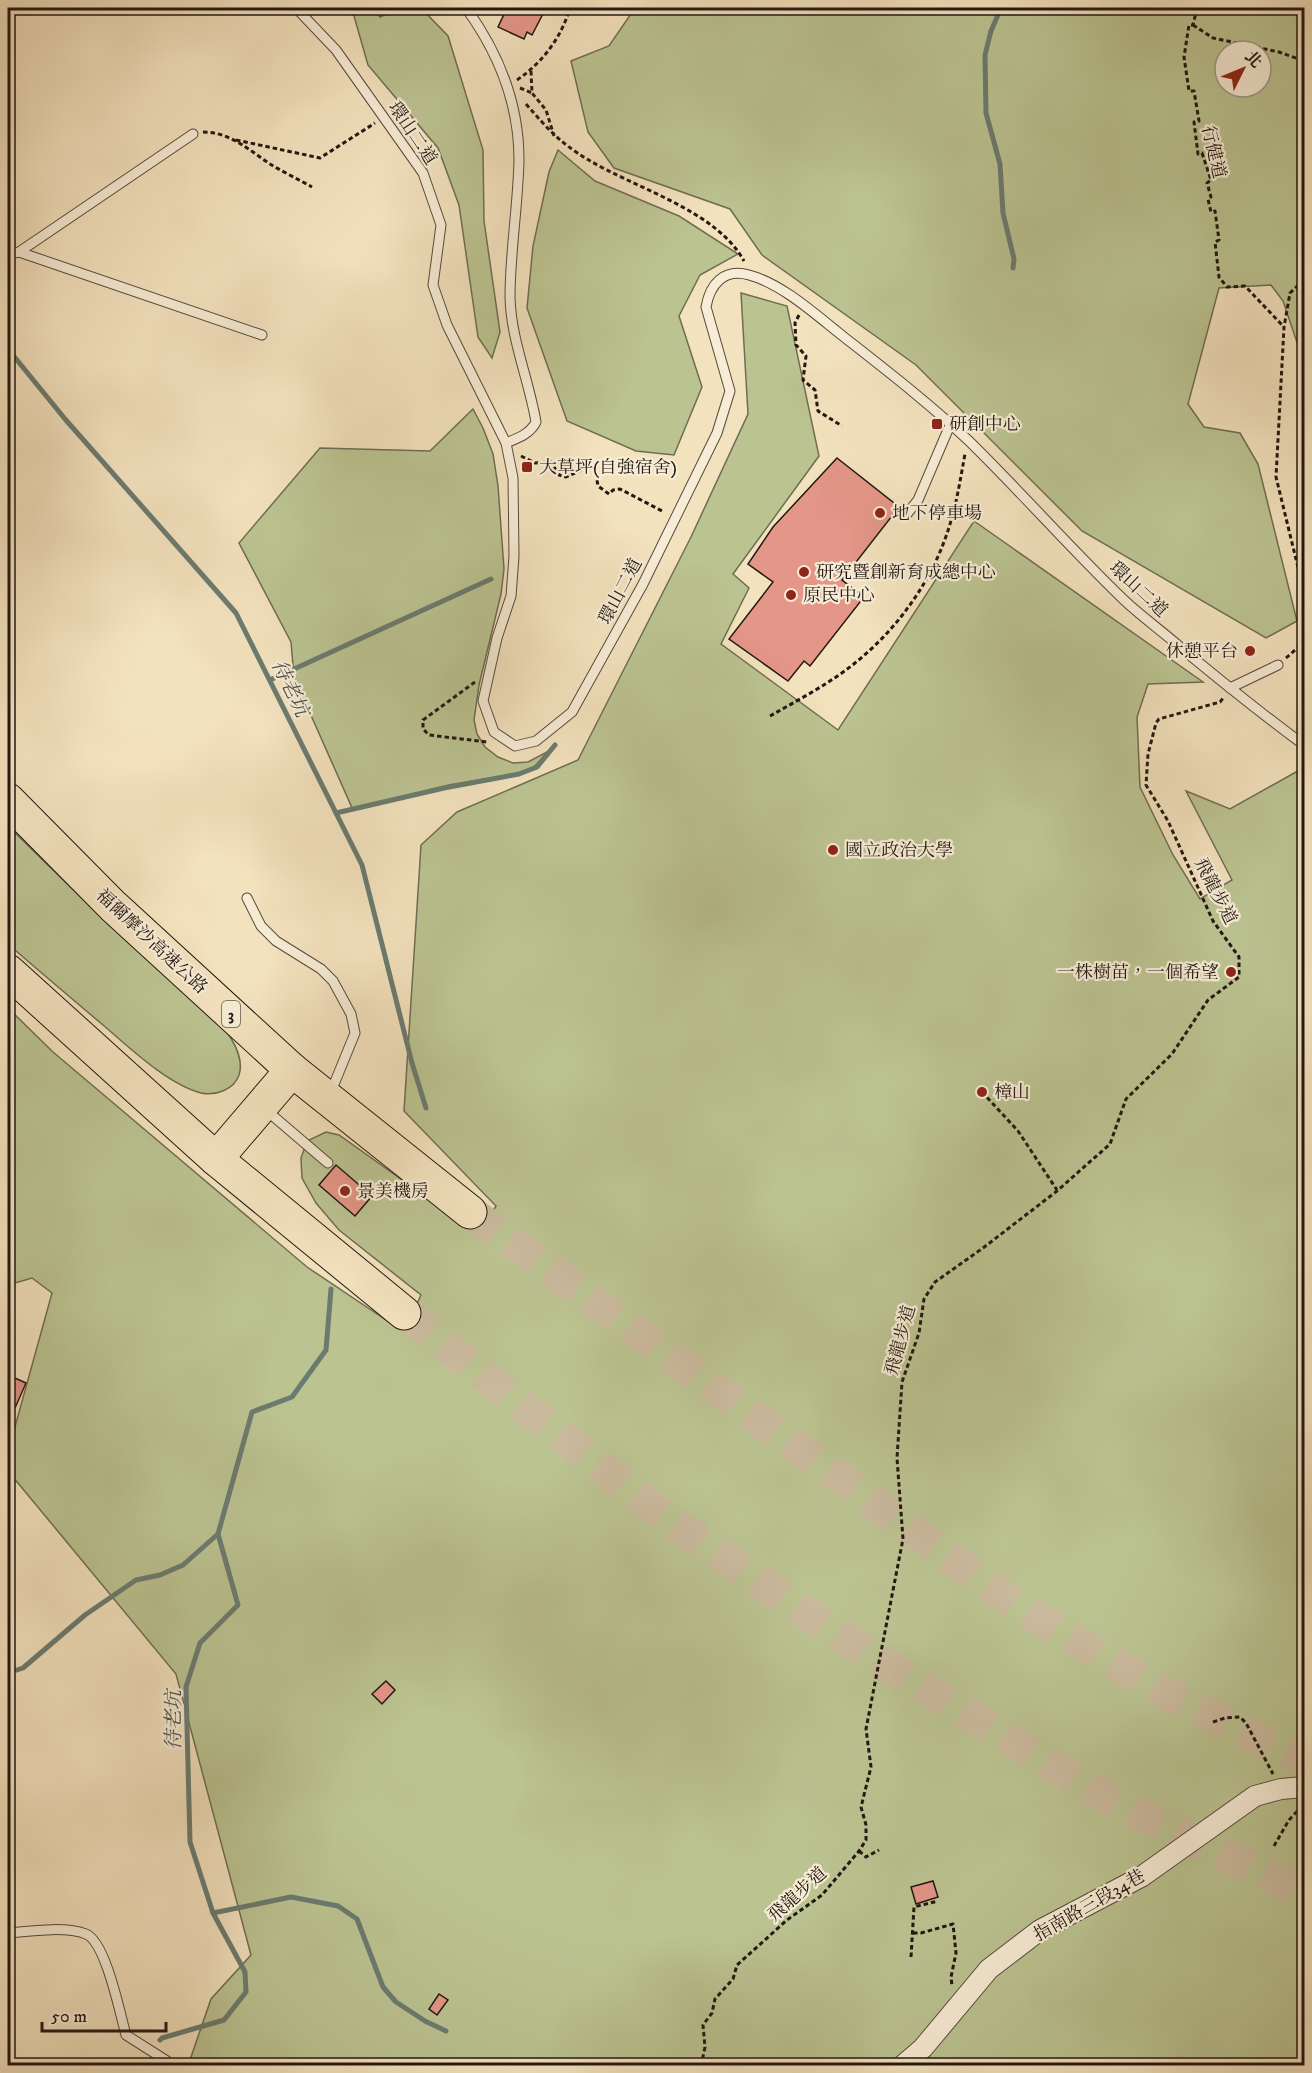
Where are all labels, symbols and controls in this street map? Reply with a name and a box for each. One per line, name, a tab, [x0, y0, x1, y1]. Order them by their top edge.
north arrow	[1213, 39, 1273, 99]
text: 北	[1240, 47, 1266, 72]
street label: 環山二道	[383, 98, 441, 170]
street label: 行健道	[1196, 123, 1230, 181]
place label: 研創中心	[949, 414, 1021, 436]
marker: 研創中心	[930, 417, 944, 431]
place label: 大草坪(自強宿舍)	[539, 457, 677, 479]
marker: 大草坪(自強宿舍)	[520, 460, 534, 474]
place label: 地下停車場	[892, 503, 982, 525]
marker: 地下停車場	[873, 506, 887, 520]
street label: 環山二道	[594, 555, 647, 628]
street label: 環山二道	[1104, 557, 1172, 622]
place label: 研究暨創新育成總中心	[816, 562, 996, 584]
marker: 研究暨創新育成總中心	[797, 565, 811, 579]
place label: 原民中心	[803, 585, 875, 607]
marker: 原民中心	[784, 588, 798, 602]
place label: 休憩平台	[1166, 641, 1238, 663]
marker: 休憩平台	[1243, 644, 1257, 658]
water label: 待老坑	[265, 656, 315, 724]
place label: 國立政治大學	[845, 840, 953, 862]
marker: 國立政治大學	[826, 843, 840, 857]
street label: 飛龍步道	[1189, 854, 1241, 929]
street label: 福爾摩沙高速公路	[91, 885, 211, 999]
place label: 一株樹苗，一個希望	[1057, 962, 1219, 984]
marker: 一株樹苗，一個希望	[1224, 965, 1238, 979]
road number: 3	[222, 1001, 240, 1027]
place label: 樟山	[994, 1082, 1030, 1104]
marker: 樟山	[975, 1085, 989, 1099]
place label: 景美機房	[357, 1181, 429, 1203]
marker: 景美機房	[338, 1184, 352, 1198]
street label: 飛龍步道	[881, 1303, 921, 1378]
water label: 待老坑	[162, 1687, 187, 1750]
street label: 飛龍步道	[764, 1862, 832, 1927]
street label: 指南路三段34巷	[1030, 1865, 1149, 1947]
scale bar	[42, 1995, 166, 2033]
text: 50 m	[51, 2006, 87, 2028]

